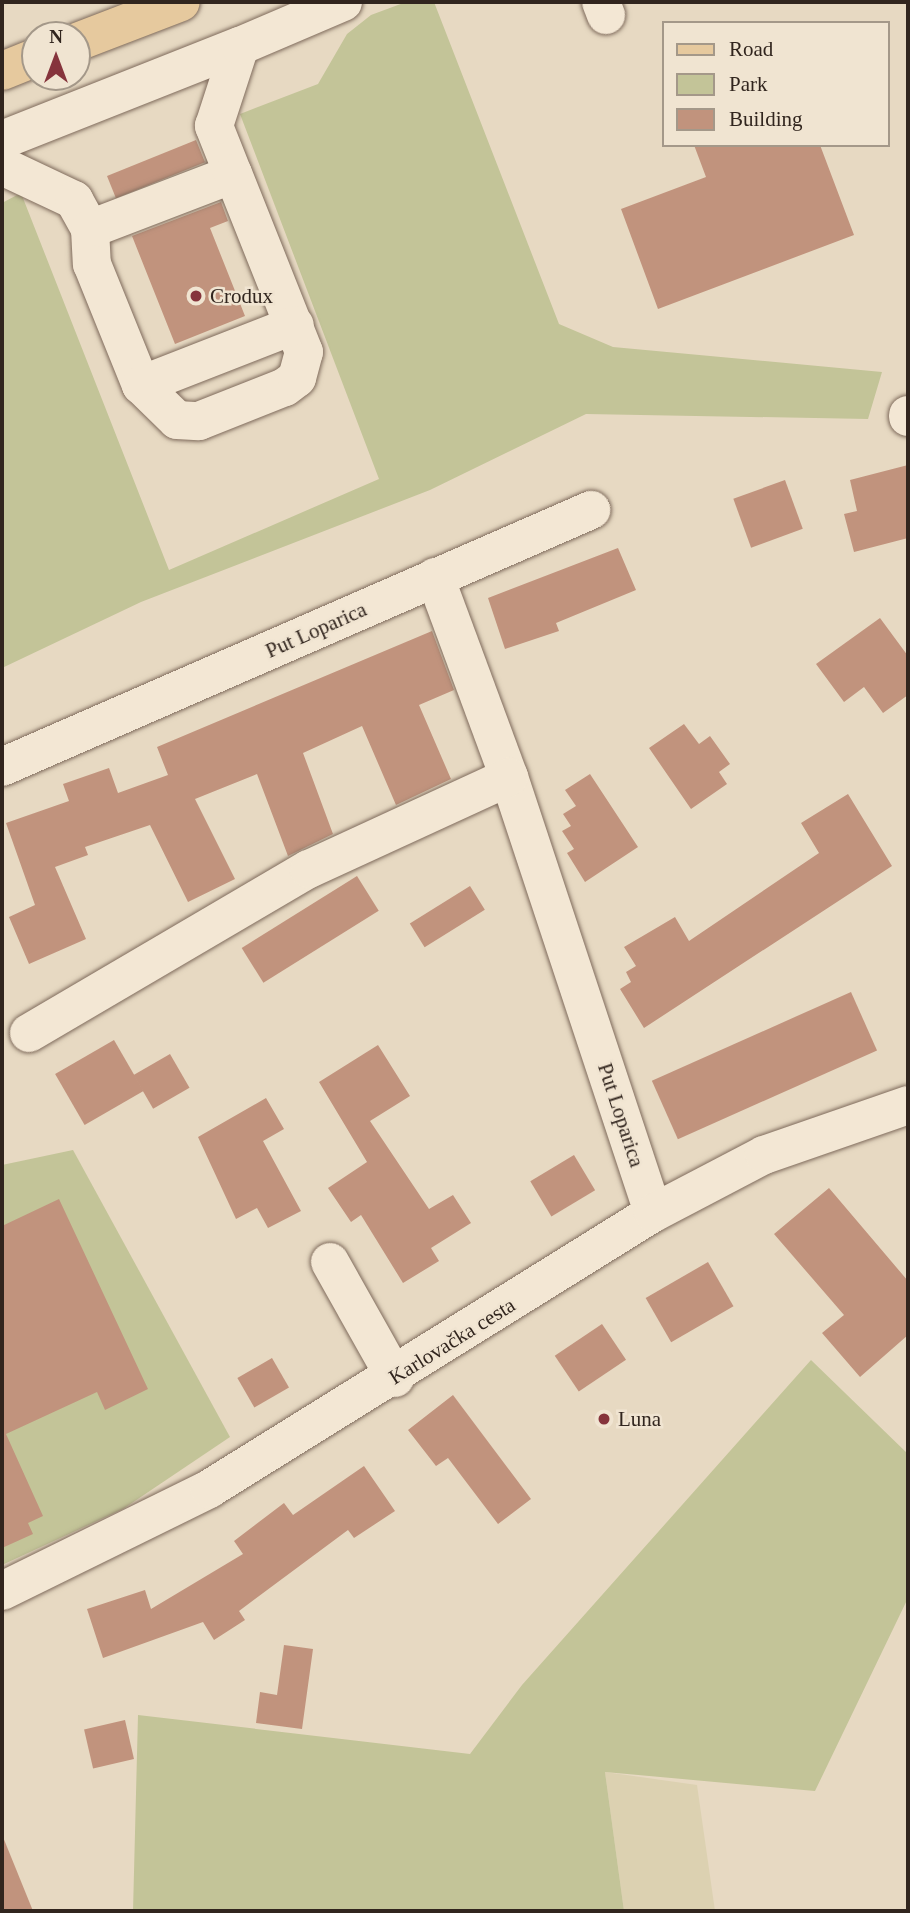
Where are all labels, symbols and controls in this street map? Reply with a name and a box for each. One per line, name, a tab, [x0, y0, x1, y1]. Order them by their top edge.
north arrow	[21, 21, 91, 91]
legend	[662, 21, 889, 147]
text: N	[49, 26, 63, 47]
text: Road	[729, 37, 773, 61]
text: Park	[729, 72, 768, 96]
text: Building	[729, 107, 803, 131]
place label: Crodux	[210, 283, 273, 309]
marker: Crodux	[188, 288, 204, 304]
street label: Put Loparica	[262, 597, 370, 663]
street label: Put Loparica	[592, 1060, 650, 1170]
street label: Karlovačka cesta	[384, 1292, 520, 1390]
place label: Luna	[618, 1406, 661, 1432]
marker: Luna	[596, 1411, 612, 1427]

